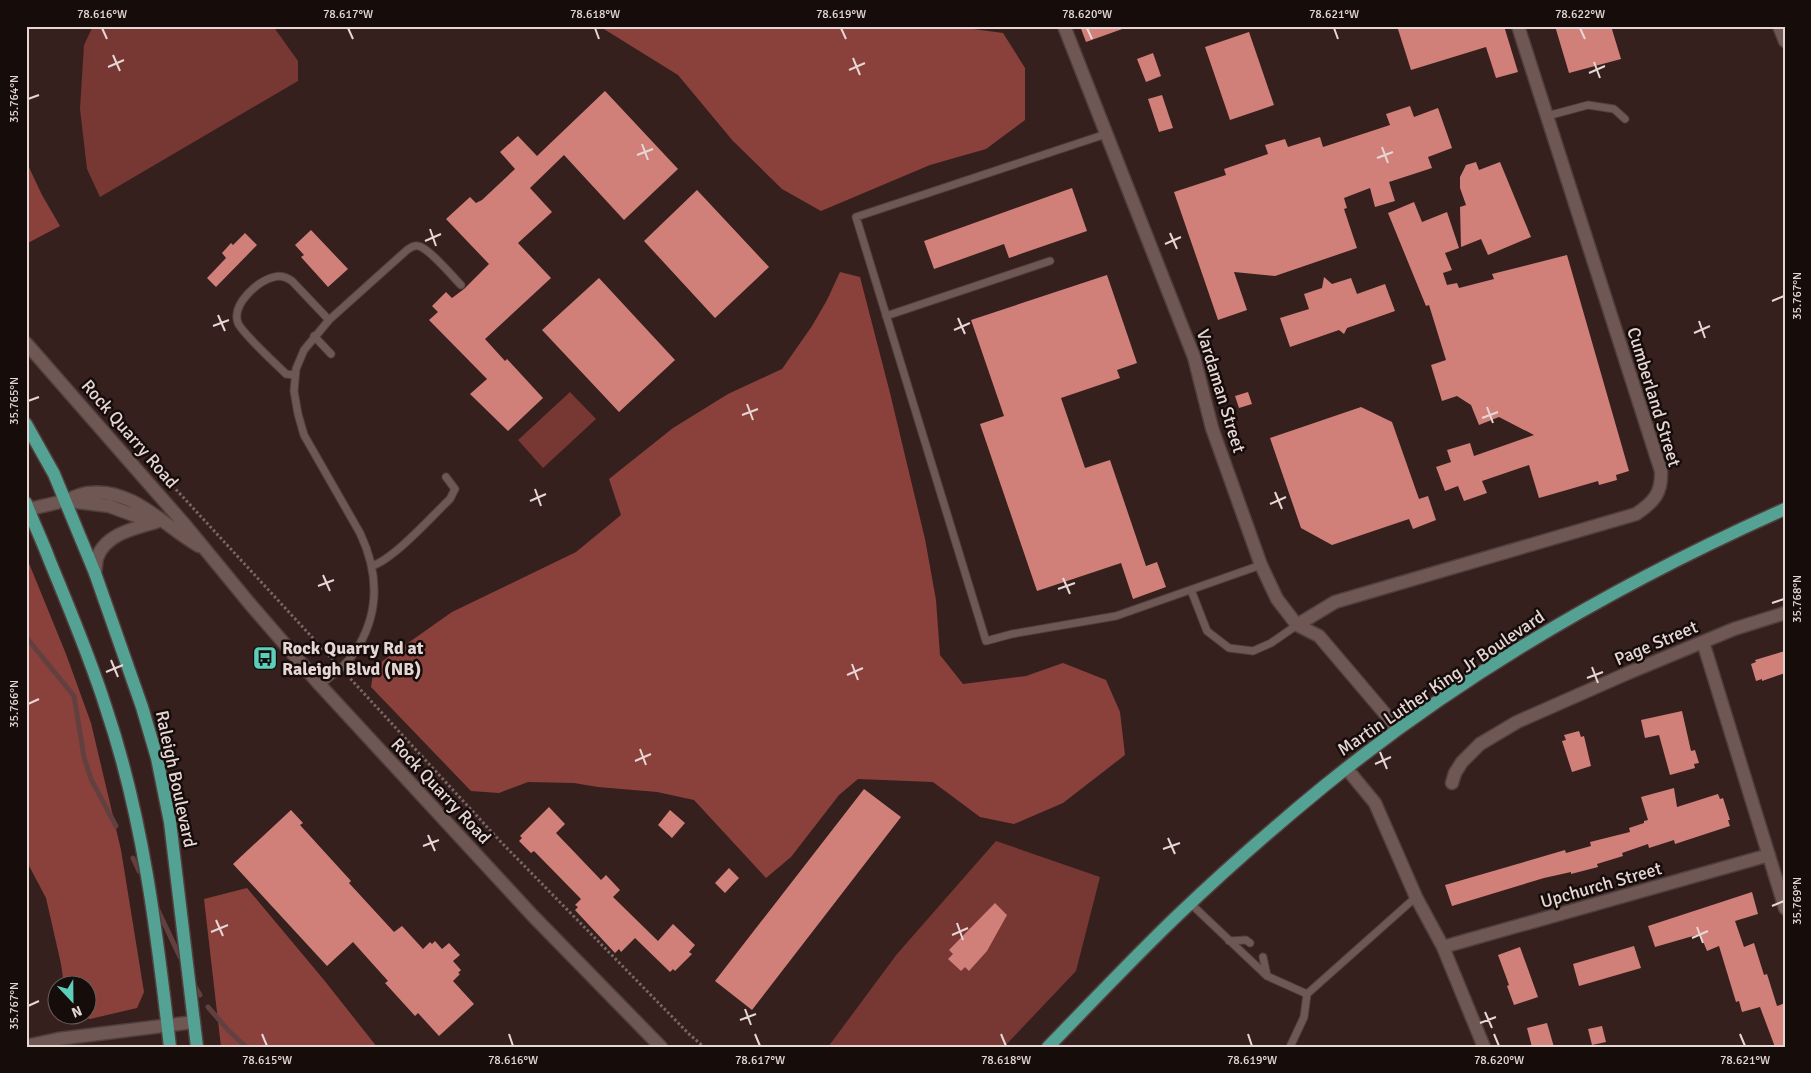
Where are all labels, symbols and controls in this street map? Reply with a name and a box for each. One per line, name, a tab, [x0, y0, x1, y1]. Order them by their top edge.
text: 78.616°W	[77, 7, 127, 22]
text: 78.617°W	[323, 7, 373, 22]
text: 78.618°W	[570, 7, 620, 22]
text: 78.619°W	[816, 7, 866, 22]
text: 78.620°W	[1062, 7, 1112, 22]
text: 78.621°W	[1309, 7, 1359, 22]
text: 78.622°W	[1555, 7, 1605, 22]
text: 35.764°N	[7, 75, 22, 123]
text: 35.767°N	[1790, 272, 1805, 320]
street label: Cumberland Street	[1622, 325, 1686, 469]
street label: Vardaman Street	[1192, 327, 1250, 455]
street label: Rock Quarry Road	[77, 375, 183, 493]
text: 35.765°N	[7, 377, 22, 425]
text: 35.768°N	[1790, 575, 1805, 623]
street label: Martin Luther King Jr Boulevard	[1333, 605, 1549, 761]
street label: Page Street	[1611, 616, 1701, 670]
place label: Rock Quarry Rd at Raleigh Blvd (NB)	[282, 637, 424, 680]
bus stop icon: Rock Quarry Rd at Raleigh Blvd (NB)	[252, 645, 278, 671]
text: 35.766°N	[7, 680, 22, 728]
street label: Raleigh Boulevard	[151, 709, 201, 849]
street label: Rock Quarry Road	[386, 734, 496, 848]
street label: Upchurch Street	[1538, 857, 1664, 913]
text: 35.769°N	[1790, 877, 1805, 925]
north arrow	[48, 976, 98, 1026]
text: 35.767°N	[7, 982, 22, 1030]
text: N	[69, 1002, 84, 1021]
text: 78.615°W	[242, 1053, 292, 1068]
text: 78.616°W	[488, 1053, 538, 1068]
text: 78.617°W	[735, 1053, 785, 1068]
text: 78.618°W	[981, 1053, 1031, 1068]
text: 78.619°W	[1227, 1053, 1277, 1068]
text: 78.620°W	[1474, 1053, 1524, 1068]
text: 78.621°W	[1720, 1053, 1770, 1068]

